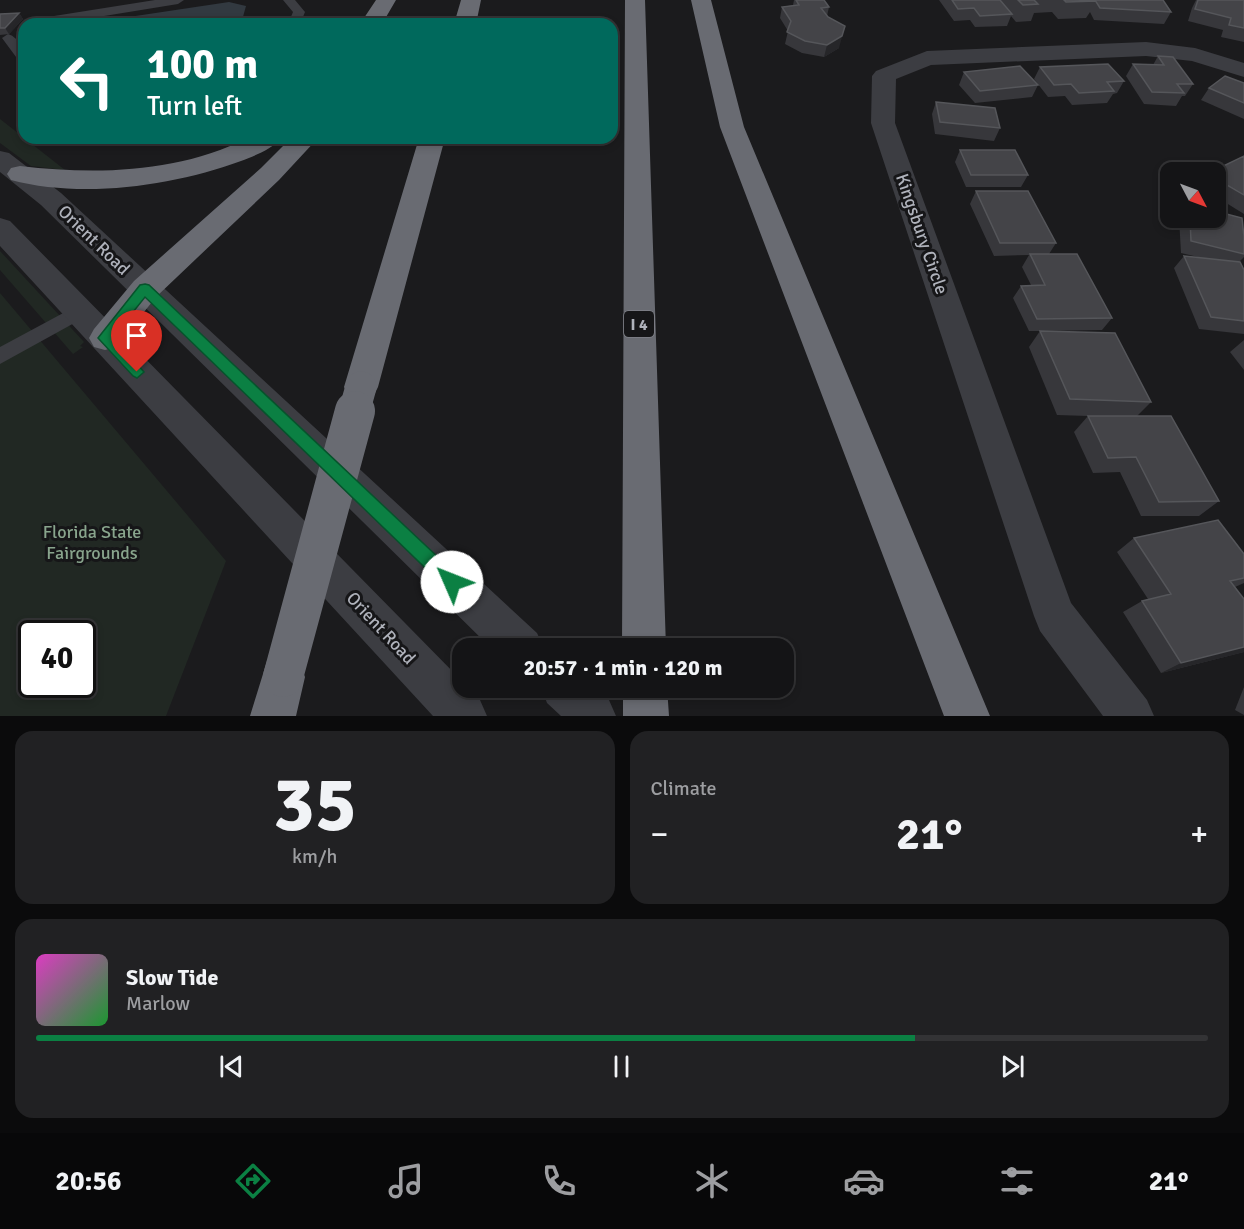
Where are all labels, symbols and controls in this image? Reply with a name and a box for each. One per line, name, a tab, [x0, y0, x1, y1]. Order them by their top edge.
text: 100 m	[147, 39, 258, 90]
icon: left	[48, 42, 126, 120]
text: Turn left	[147, 90, 242, 123]
north arrow	[1160, 162, 1226, 228]
map controls	[1160, 162, 1226, 228]
street label: Kingsbury Circle	[891, 171, 953, 297]
street label: Orient Road	[54, 200, 134, 280]
pin	[111, 310, 162, 372]
road number: I 4	[624, 311, 654, 337]
icon: arrive	[120, 319, 153, 352]
park label: Florida State Fairgrounds	[43, 521, 141, 564]
position arrow	[420, 550, 484, 614]
street label: Orient Road	[342, 587, 420, 669]
speed limit sign: 40	[18, 620, 96, 698]
text: 20:57 · 1 min · 120 m	[523, 654, 723, 681]
text: 35	[273, 757, 357, 853]
text: Climate	[651, 776, 716, 801]
text: 21°	[896, 807, 963, 862]
text: −	[651, 814, 668, 855]
text: +	[1190, 814, 1208, 855]
text: km/h	[292, 844, 337, 869]
text: Slow Tide	[126, 964, 218, 991]
text: Marlow	[126, 991, 190, 1016]
icon: previous	[215, 1050, 248, 1083]
icon: pause	[605, 1050, 638, 1083]
icon: next	[996, 1050, 1029, 1083]
icon: directions	[232, 1160, 274, 1202]
icon: music	[385, 1160, 427, 1202]
icon: phone	[538, 1160, 580, 1202]
icon: climate	[691, 1160, 733, 1202]
icon: car	[843, 1160, 885, 1202]
icon: filters	[996, 1160, 1038, 1202]
text: 20:56	[55, 1165, 122, 1198]
text: 21°	[1149, 1165, 1189, 1198]

